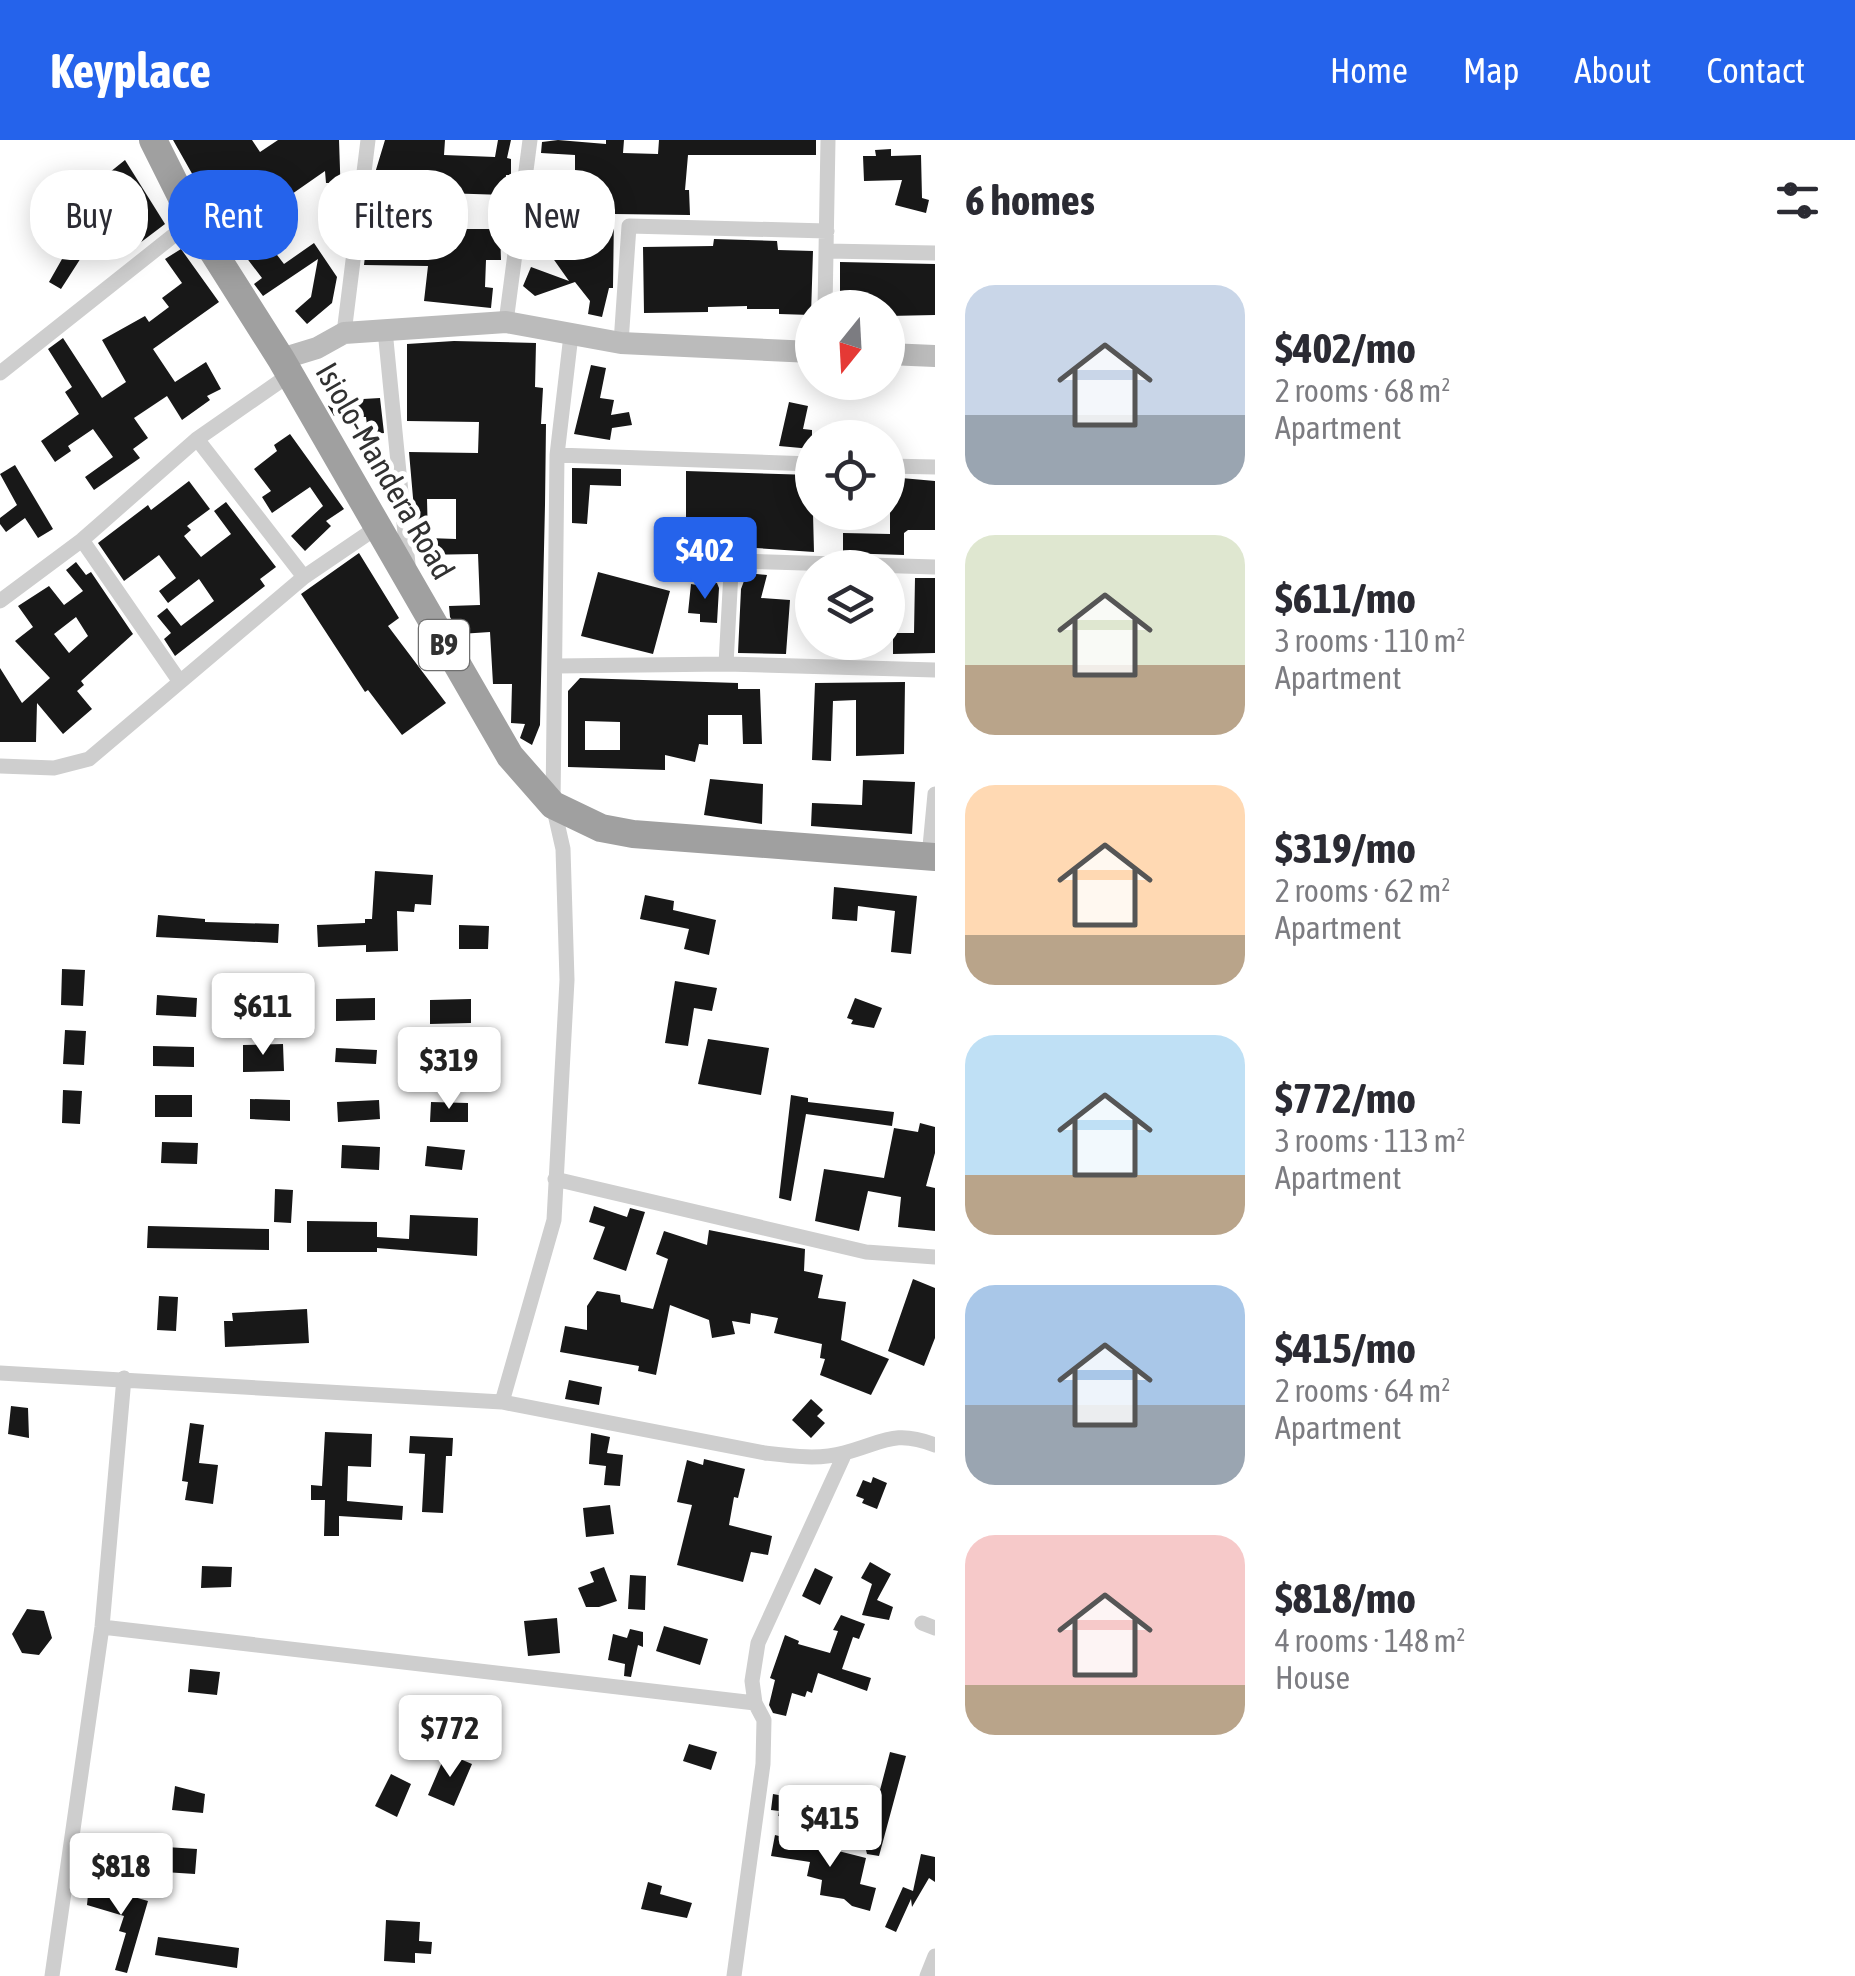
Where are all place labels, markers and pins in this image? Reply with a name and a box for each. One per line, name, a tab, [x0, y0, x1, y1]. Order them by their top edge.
pin: $402	[646, 517, 764, 602]
pin: $611	[204, 973, 322, 1058]
pin: $319	[390, 1027, 508, 1112]
pin: $772	[391, 1695, 509, 1780]
pin: $415	[771, 1785, 889, 1870]
pin: $818	[62, 1833, 180, 1918]

